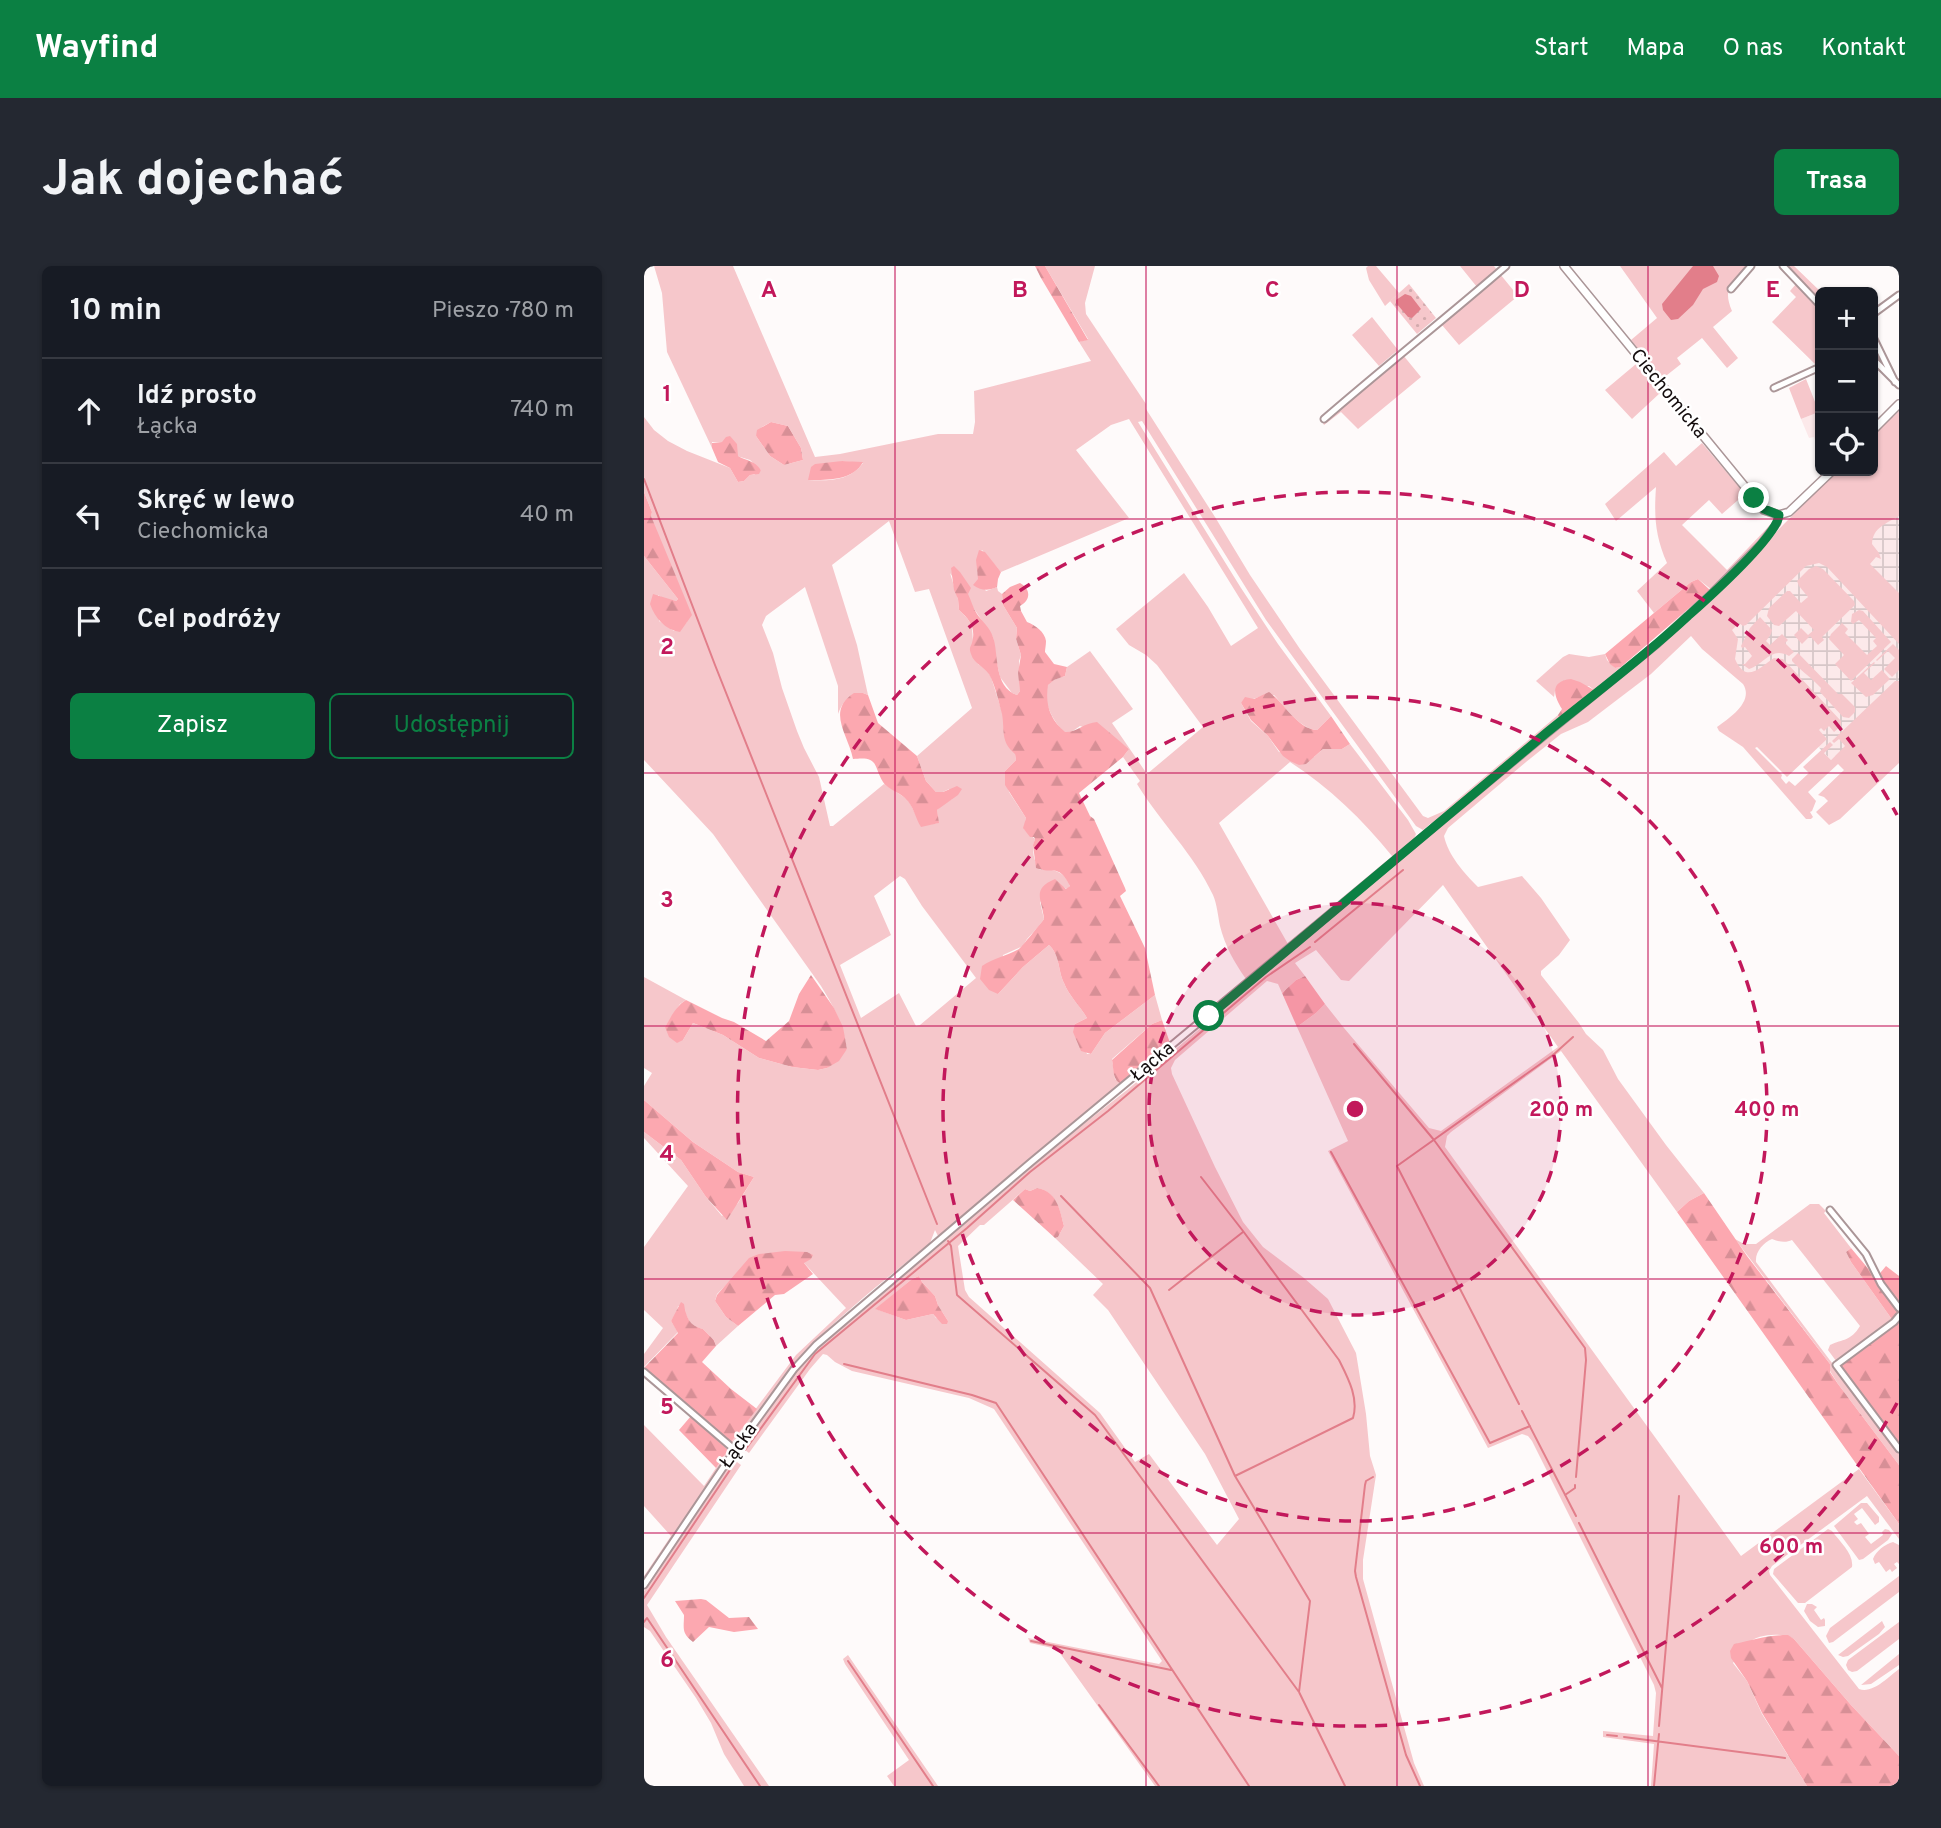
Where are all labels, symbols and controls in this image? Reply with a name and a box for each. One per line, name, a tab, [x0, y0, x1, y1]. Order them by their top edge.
text: Wayfind	[35, 28, 158, 70]
text: Start	[1534, 34, 1589, 64]
text: Mapa	[1627, 34, 1685, 64]
text: O nas	[1723, 34, 1783, 64]
text: Kontakt	[1821, 34, 1906, 64]
button: Trasa	[1774, 149, 1899, 215]
text: Jak dojechać	[42, 151, 344, 213]
text: A	[761, 277, 777, 306]
text: B	[1012, 277, 1028, 306]
text: C	[1265, 277, 1279, 306]
text: D	[1514, 277, 1530, 306]
text: E	[1766, 277, 1780, 306]
map controls	[1815, 287, 1878, 476]
button: +	[1815, 287, 1878, 350]
text: 10 min	[70, 293, 162, 330]
text: Pieszo · 780 m	[432, 297, 574, 326]
street label: Ciechomicka	[1624, 344, 1712, 444]
button: −	[1815, 350, 1878, 413]
text: Idź prosto	[137, 380, 257, 413]
text: 1	[662, 381, 672, 410]
icon: ahead	[70, 392, 108, 430]
text: 740 m	[510, 396, 574, 425]
text: Łącka	[137, 413, 198, 442]
button: locate	[1815, 413, 1878, 476]
route end	[1738, 482, 1769, 513]
text: Skręć w lewo	[137, 485, 295, 518]
icon: left	[70, 497, 108, 535]
text: 40 m	[520, 501, 574, 530]
text: Ciechomicka	[137, 518, 269, 547]
icon: arrive	[70, 602, 108, 640]
text: Cel podróży	[137, 604, 281, 637]
text: 2	[660, 634, 674, 663]
button: Zapisz	[70, 693, 315, 759]
button: Udostępnij	[329, 693, 574, 759]
text: 3	[660, 887, 674, 916]
route start	[1193, 1000, 1224, 1031]
street label: Łącka	[1126, 1037, 1180, 1087]
centre of rings	[1343, 1097, 1367, 1121]
text: 200 m	[1529, 1097, 1593, 1124]
text: 400 m	[1735, 1097, 1799, 1124]
text: 4	[660, 1141, 674, 1170]
text: 5	[660, 1394, 674, 1423]
street label: Łącka	[715, 1419, 763, 1473]
text: 600 m	[1759, 1534, 1823, 1561]
text: 6	[660, 1647, 674, 1676]

